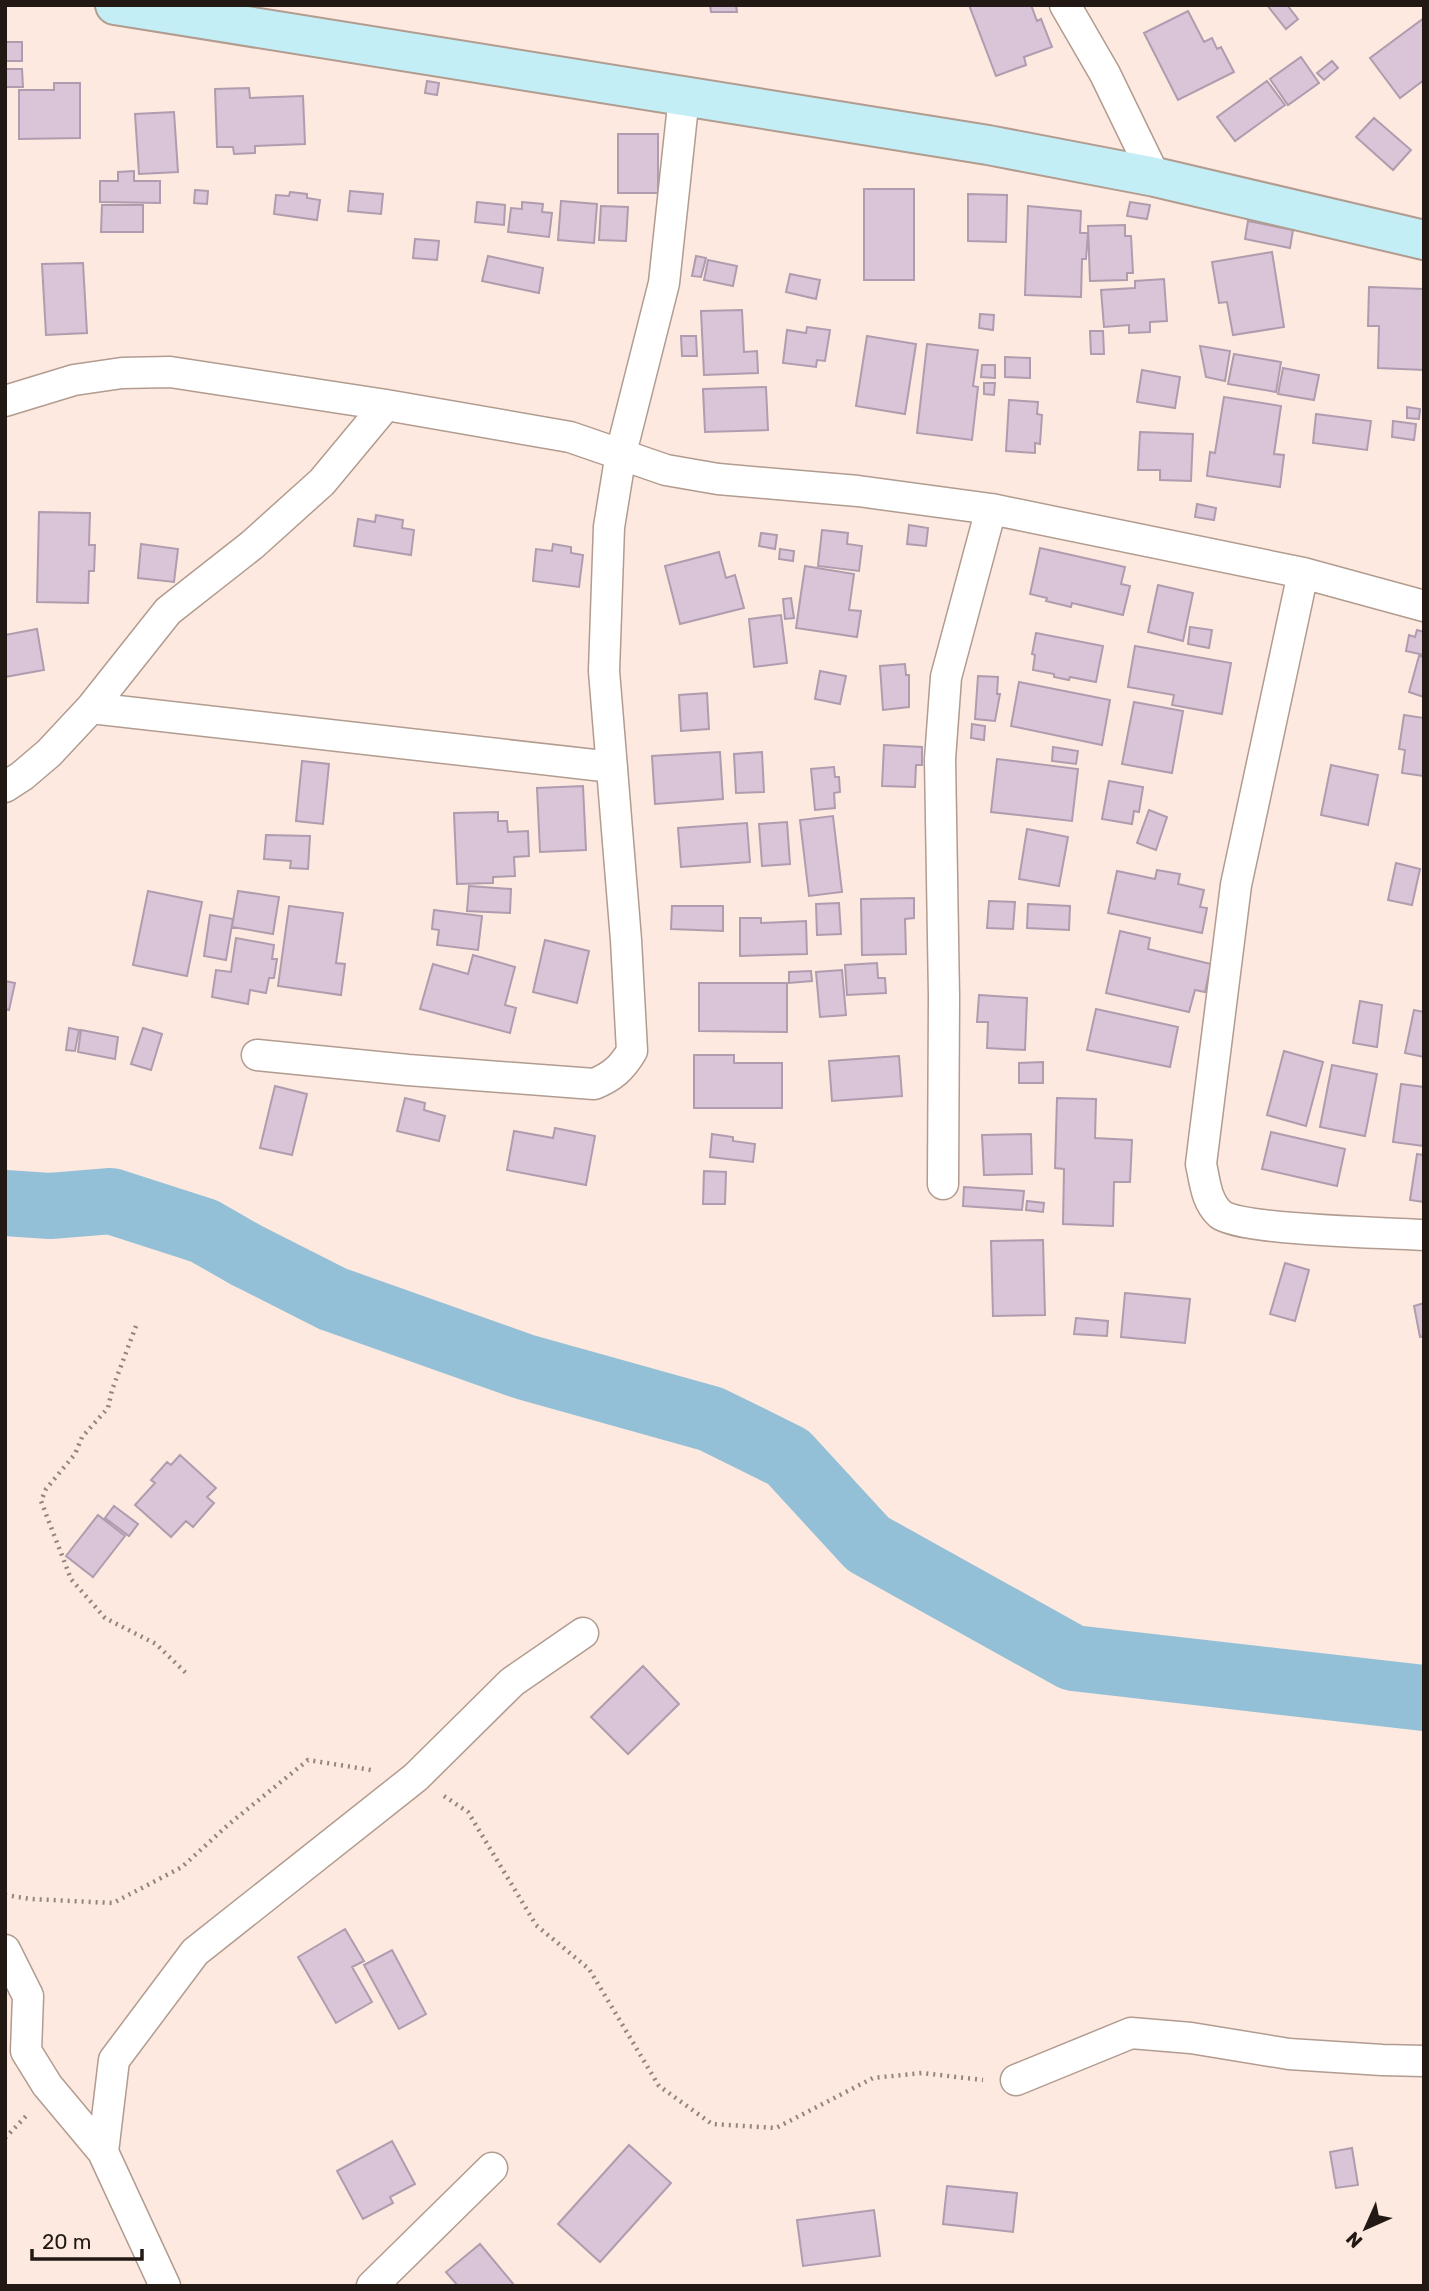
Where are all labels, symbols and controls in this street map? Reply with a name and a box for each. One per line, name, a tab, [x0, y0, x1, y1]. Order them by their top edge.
north arrow	[1331, 2193, 1401, 2263]
scale bar	[32, 2218, 142, 2262]
text: N	[1341, 2227, 1367, 2253]
text: 20 m	[42, 2229, 91, 2254]

